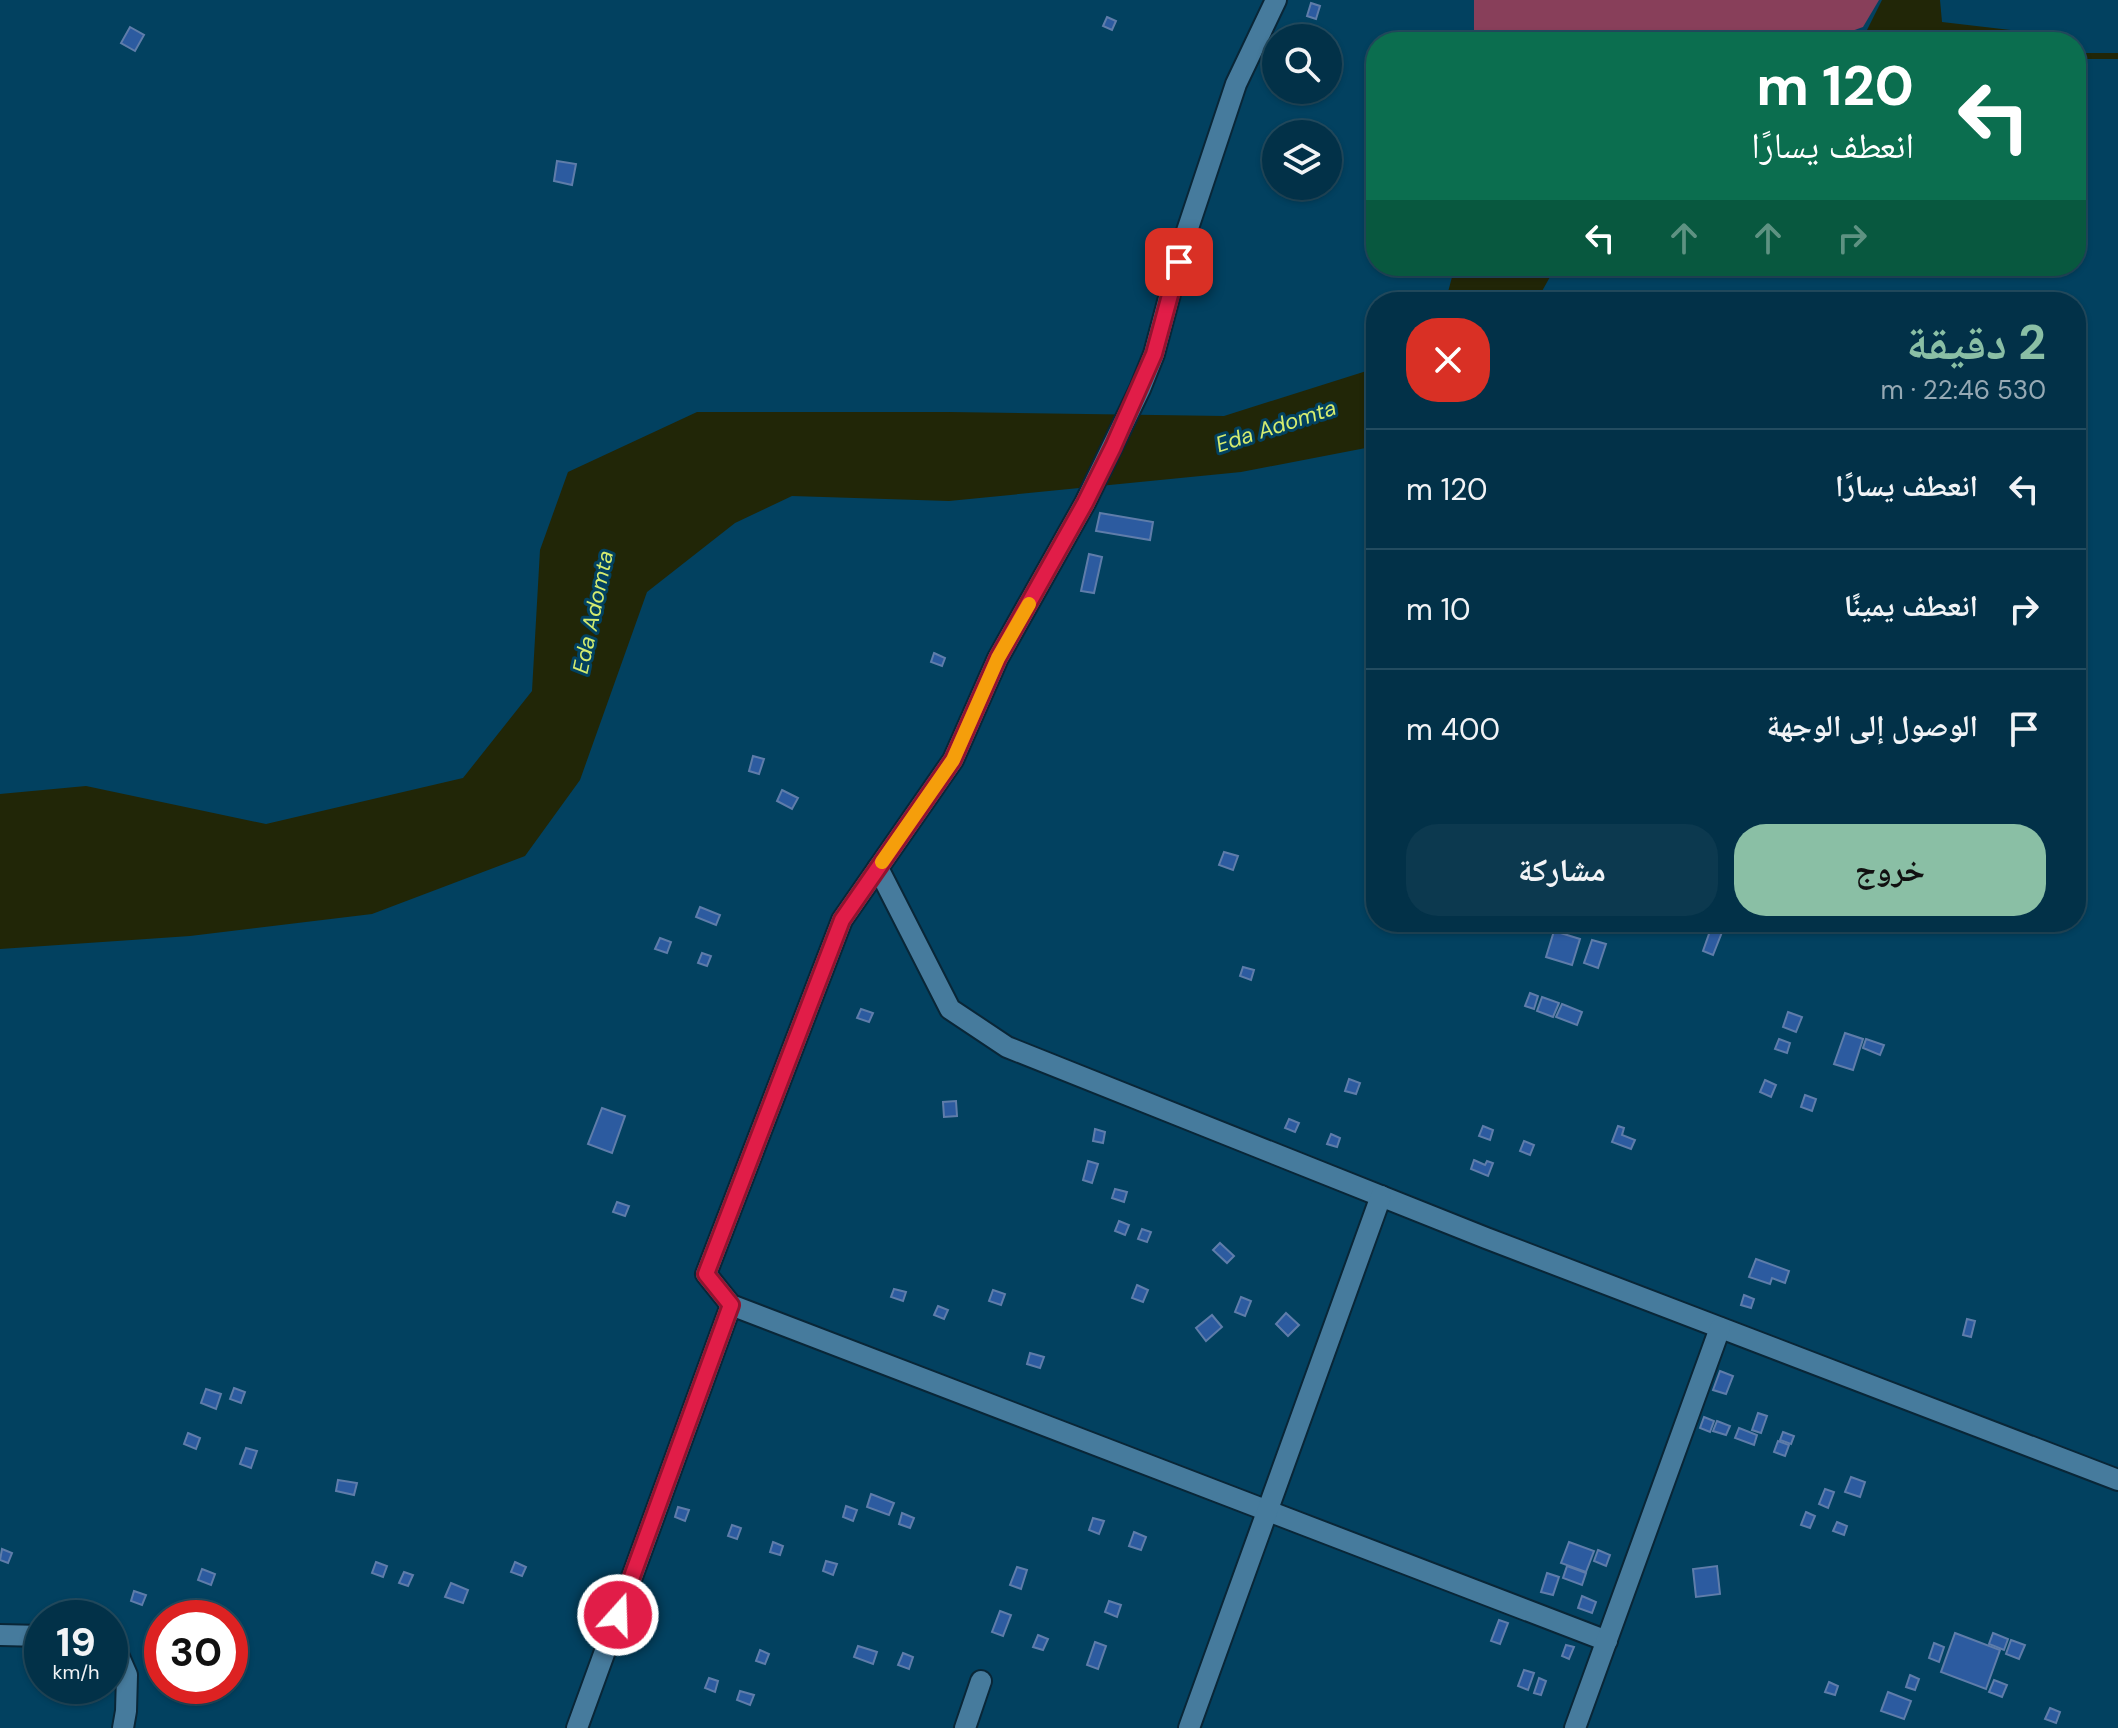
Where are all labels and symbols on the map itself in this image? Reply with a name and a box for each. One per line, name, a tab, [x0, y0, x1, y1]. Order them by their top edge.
pin	[1145, 228, 1213, 296]
water label: Eda Adomta	[1212, 393, 1340, 459]
water label: Eda Adomta	[566, 548, 620, 676]
position arrow	[576, 1573, 660, 1657]
speed limit sign: 30	[144, 1600, 248, 1704]

